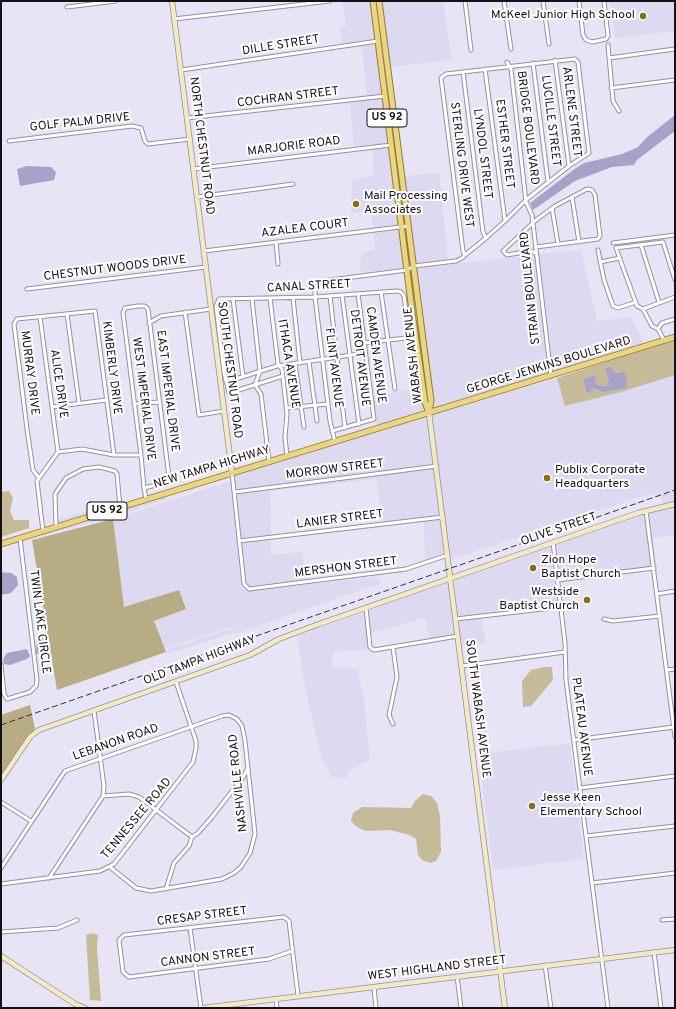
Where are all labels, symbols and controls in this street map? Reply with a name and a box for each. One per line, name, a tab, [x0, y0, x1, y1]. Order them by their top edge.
place label: McKeel Junior High School	[491, 9, 635, 23]
marker: McKeel Junior High School	[638, 11, 648, 21]
street label: DILLE STREET	[241, 33, 321, 59]
street label: ARLENE STREET	[558, 66, 584, 158]
street label: BRIDGE BOULEVARD	[513, 70, 541, 186]
street label: LUCILLE STREET	[537, 74, 563, 168]
street label: NORTH CHESTNUT ROAD	[185, 76, 217, 216]
street label: COCHRAN STREET	[236, 85, 340, 111]
street label: ESTHER STREET	[491, 98, 517, 190]
street label: STERLING DRIVE WEST	[446, 101, 476, 229]
street label: LYNDOL STREET	[469, 108, 495, 200]
road number: US 92	[367, 109, 407, 127]
street label: GOLF PALM DRIVE	[29, 111, 131, 135]
street label: MARJORIE ROAD	[247, 134, 341, 160]
place label: Mail Processing Associates	[364, 190, 448, 218]
marker: Mail Processing Associates	[351, 199, 361, 209]
street label: AZALEA COURT	[260, 216, 350, 242]
street label: STRAIN BOULEVARD	[518, 231, 544, 345]
street label: CHESTNUT WOODS DRIVE	[43, 253, 187, 285]
street label: CANAL STREET	[267, 278, 351, 296]
street label: SOUTH CHESTNUT ROAD	[213, 301, 245, 439]
street label: CAMDEN AVENUE	[362, 306, 388, 404]
street label: WABASH AVENUE	[402, 306, 426, 404]
street label: DETROIT AVENUE	[346, 309, 372, 407]
street label: ITHACA AVENUE	[274, 318, 302, 410]
street label: KIMBERLY DRIVE	[98, 320, 124, 416]
street label: FLINT AVENUE	[321, 327, 345, 409]
street label: EAST IMPERIAL DRIVE	[152, 329, 182, 453]
street label: MURRAY DRIVE	[17, 330, 41, 416]
street label: GEORGE JENKINS BOULEVARD	[465, 334, 633, 398]
street label: WEST IMPERIAL DRIVE	[128, 336, 158, 462]
street label: ALICE DRIVE	[46, 348, 70, 420]
street label: NEW TAMPA HIGHWAY	[152, 443, 272, 493]
street label: MORROW STREET	[285, 457, 385, 483]
place label: Publix Corporate Headquarters	[555, 464, 645, 492]
marker: Publix Corporate Headquarters	[542, 473, 552, 483]
road number: US 92	[87, 502, 127, 520]
street label: LANIER STREET	[296, 508, 384, 532]
street label: OLIVE STREET	[519, 510, 599, 550]
place label: Zion Hope Baptist Church	[541, 554, 621, 582]
street label: MERSHON STREET	[294, 555, 398, 581]
marker: Zion Hope Baptist Church	[528, 563, 538, 573]
street label: TWIN LAKE CIRCLE	[25, 569, 53, 675]
place label: Westside Baptist Church	[499, 586, 579, 614]
marker: Westside Baptist Church	[582, 595, 592, 605]
street label: OLD TAMPA HIGHWAY	[142, 633, 258, 689]
street label: SOUTH WABASH AVENUE	[461, 639, 493, 779]
street label: PLATEAU AVENUE	[568, 677, 594, 777]
street label: LEBANON ROAD	[71, 722, 161, 764]
street label: NASHVILLE ROAD	[227, 733, 251, 833]
street label: TENNESSEE ROAD	[99, 775, 175, 863]
place label: Jesse Keen Elementary School	[540, 792, 642, 820]
marker: Jesse Keen Elementary School	[527, 801, 537, 811]
street label: CRESAP STREET	[156, 904, 248, 930]
street label: CANNON STREET	[160, 945, 256, 971]
street label: WEST HIGHLAND STREET	[367, 953, 507, 985]

